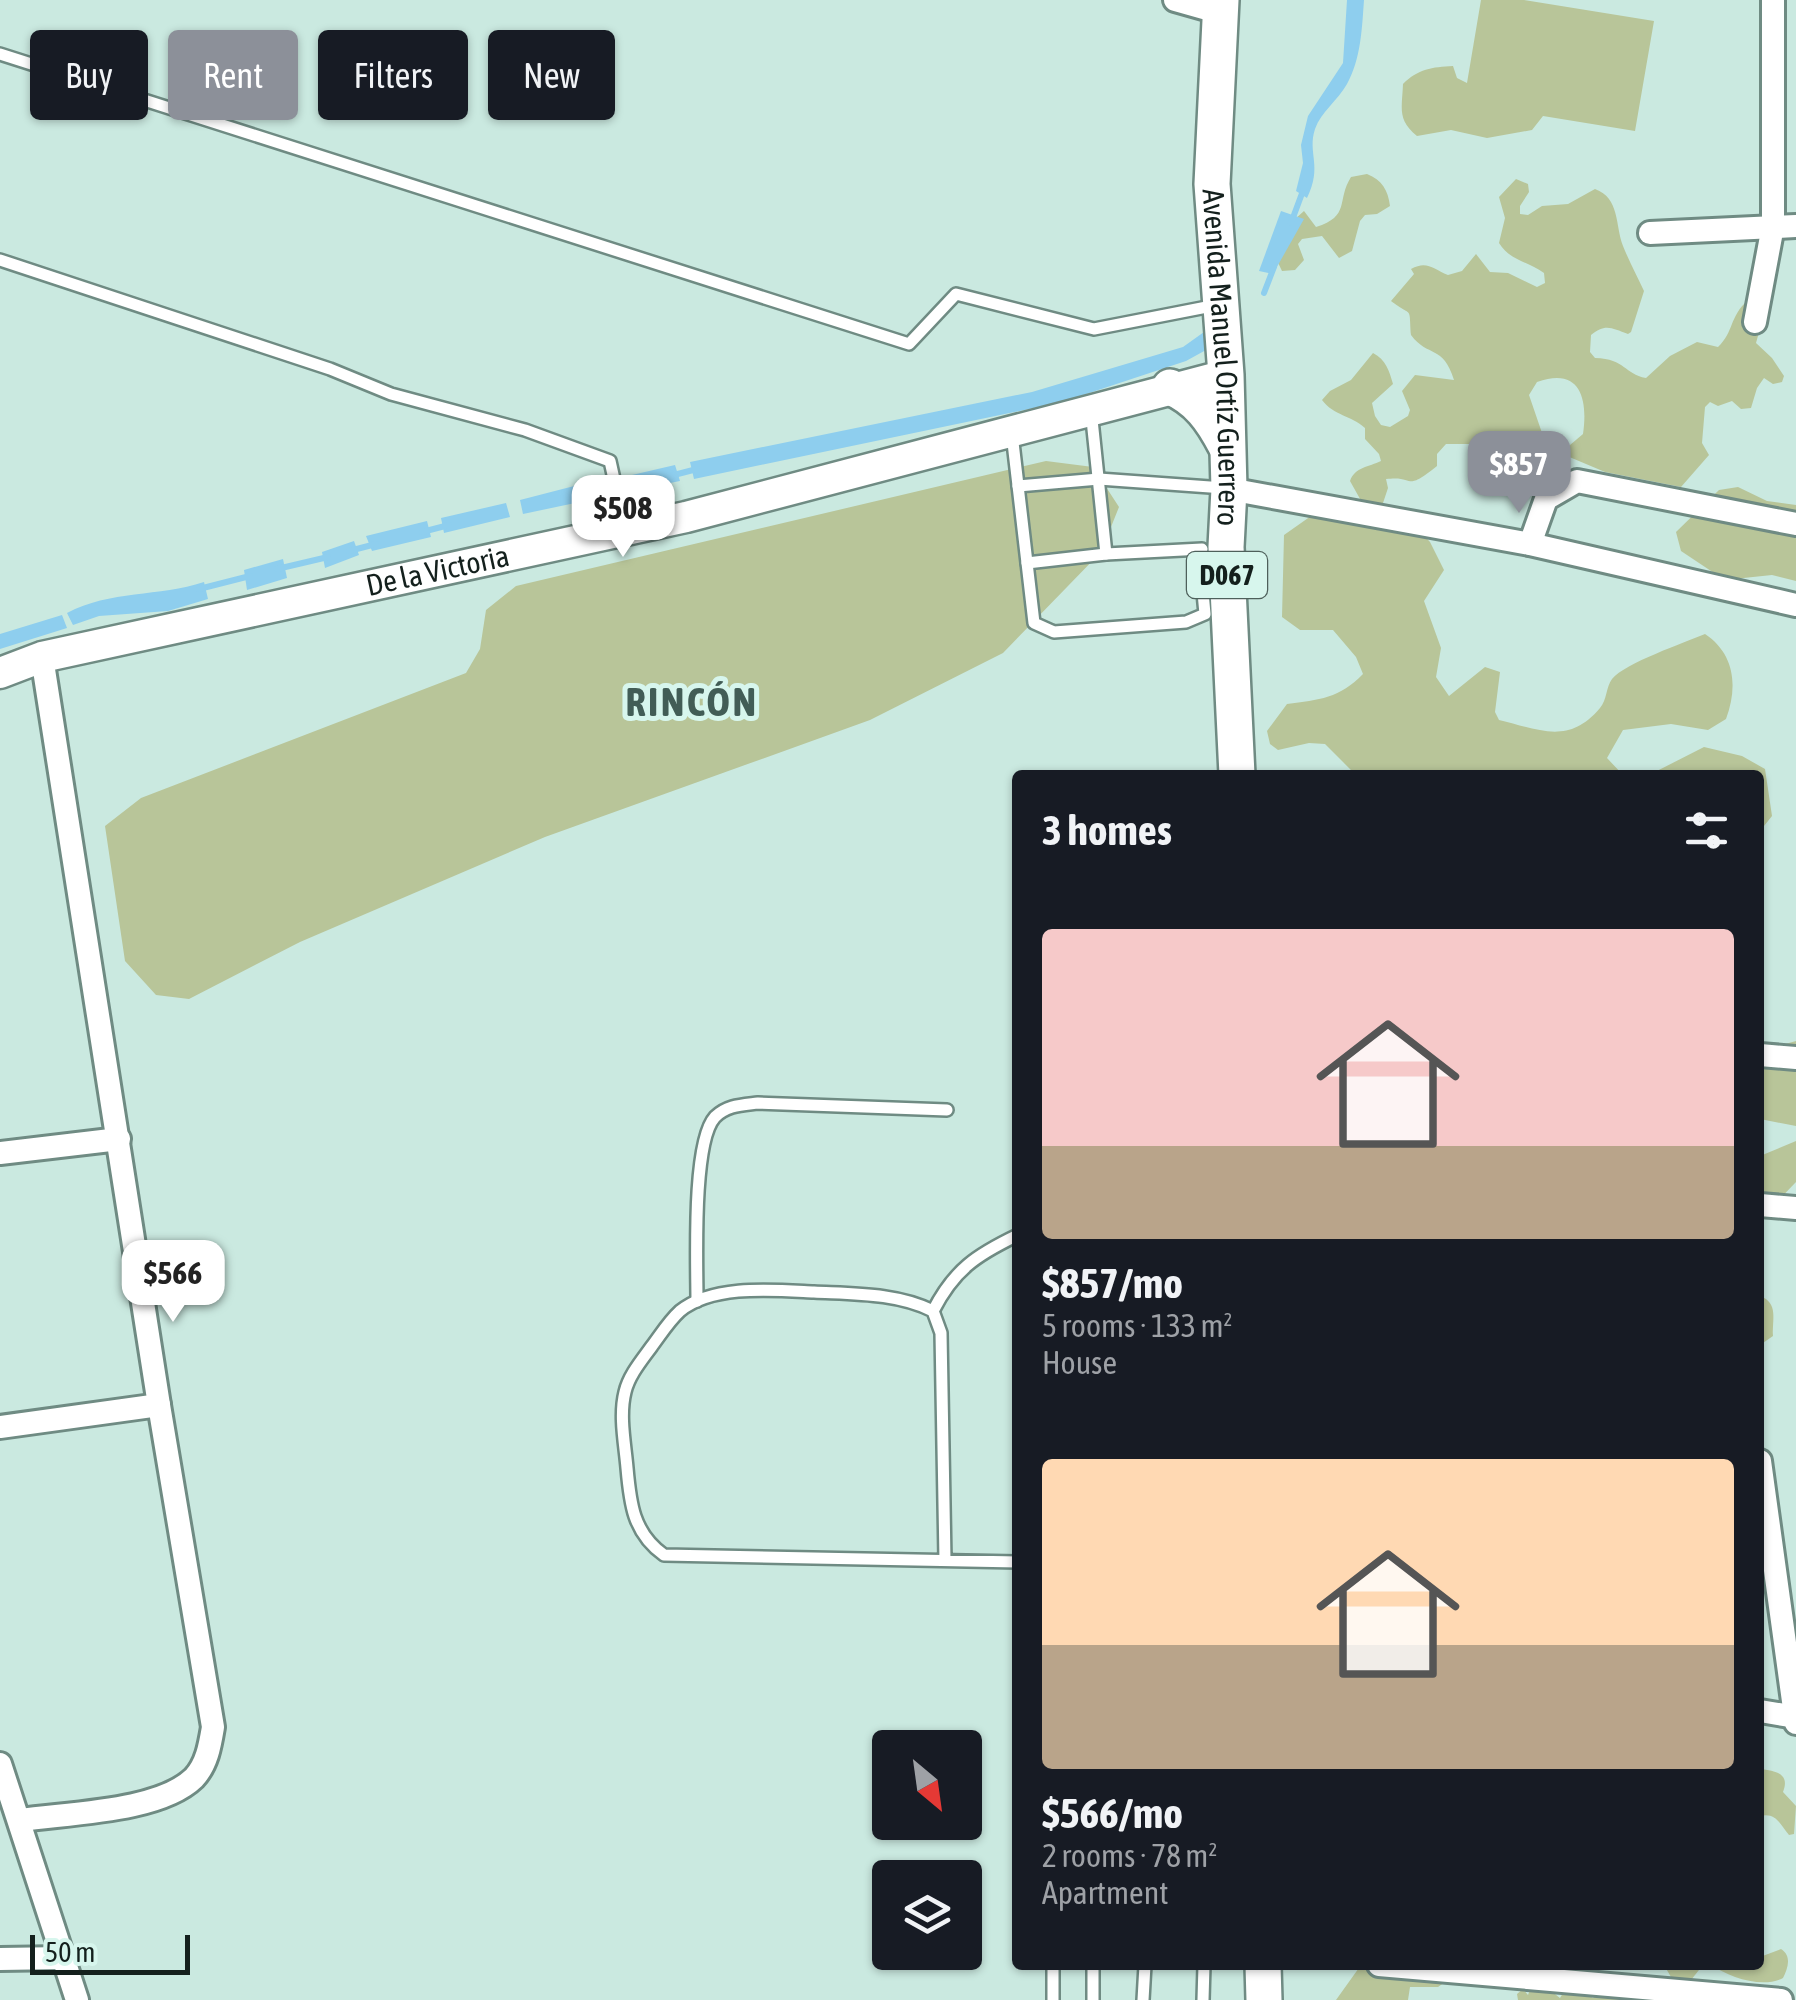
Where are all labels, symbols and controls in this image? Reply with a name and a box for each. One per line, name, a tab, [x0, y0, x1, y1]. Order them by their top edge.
chip: Buy	[30, 30, 148, 120]
chip: Rent	[168, 30, 298, 120]
chip: Filters	[318, 30, 468, 120]
chip: New	[488, 30, 615, 120]
street label: Avenida Manuel Ortíz Guerrero	[1196, 187, 1247, 527]
pin: $857	[1460, 431, 1578, 516]
text: $857	[1490, 445, 1548, 482]
pin: $508	[564, 475, 682, 560]
text: $508	[594, 489, 652, 526]
street label: De la Victoria	[363, 538, 512, 602]
road number: D067	[1187, 552, 1267, 598]
district label: RINCÓN	[626, 679, 758, 724]
icon: filters	[1679, 803, 1734, 858]
text: 3 homes	[1042, 806, 1172, 854]
icon: home	[1298, 994, 1478, 1174]
pin: $566	[114, 1240, 232, 1325]
text: $566	[144, 1254, 202, 1291]
text: $857/mo	[1042, 1259, 1183, 1307]
text: 5 rooms · 133 m²	[1042, 1307, 1232, 1344]
text: House	[1042, 1344, 1117, 1381]
icon: home	[1298, 1524, 1478, 1704]
north arrow	[872, 1730, 982, 1840]
map controls	[872, 1730, 982, 1970]
text: $566/mo	[1042, 1789, 1183, 1837]
text: 2 rooms · 78 m²	[1042, 1837, 1217, 1874]
button: layers	[872, 1860, 982, 1970]
text: Apartment	[1042, 1874, 1168, 1911]
scale bar	[30, 1930, 190, 1974]
text: 50 m	[45, 1936, 95, 1968]

